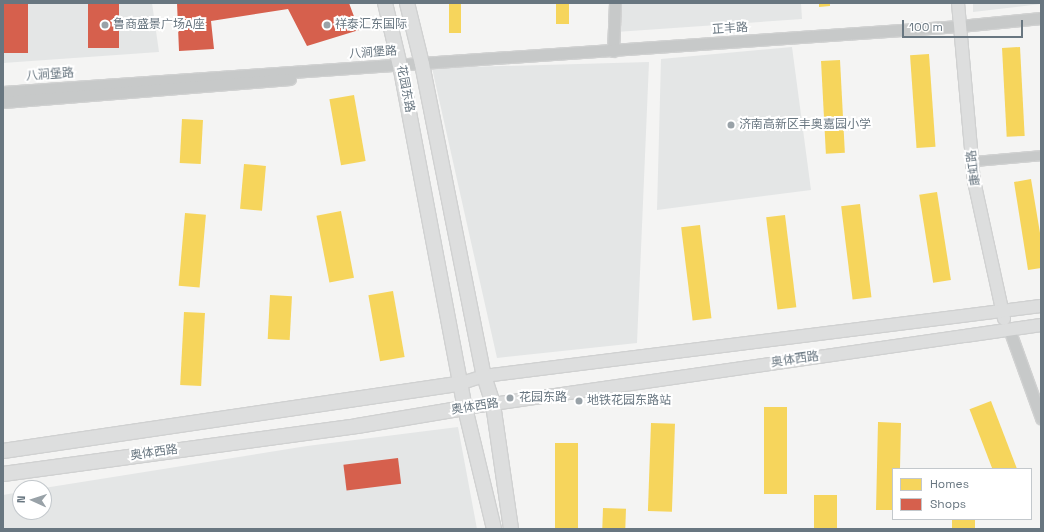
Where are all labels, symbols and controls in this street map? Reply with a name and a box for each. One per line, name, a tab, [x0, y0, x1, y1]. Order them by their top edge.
scale bar	[904, 12, 1025, 38]
place label: 鲁商盛景广场A座	[113, 18, 205, 32]
place label: 祥泰汇东国际	[335, 18, 407, 32]
text: 100 m	[909, 19, 943, 35]
marker: 鲁商盛景广场A座	[100, 20, 110, 30]
marker: 祥泰汇东国际	[322, 20, 332, 30]
street label: 正丰路	[712, 21, 748, 37]
street label: 八涧堡路	[349, 44, 397, 62]
street label: 花园东路	[393, 64, 417, 114]
street label: 八涧堡路	[26, 66, 74, 84]
place label: 济南高新区丰奥嘉园小学	[739, 118, 871, 132]
marker: 济南高新区丰奥嘉园小学	[726, 120, 736, 130]
street label: 康虹路	[965, 149, 983, 187]
street label: 奥体西路	[770, 350, 820, 370]
place label: 花园东路	[519, 391, 567, 405]
marker: 花园东路	[504, 392, 516, 404]
place label: 地铁花园东路站	[587, 394, 671, 408]
street label: 奥体西路	[450, 396, 500, 418]
marker: 地铁花园东路站	[574, 396, 584, 406]
street label: 奥体西路	[129, 443, 179, 463]
legend	[892, 468, 1032, 520]
text: Homes	[930, 476, 969, 492]
north arrow	[12, 480, 52, 520]
text: N	[14, 495, 28, 503]
text: Shops	[930, 496, 966, 512]

